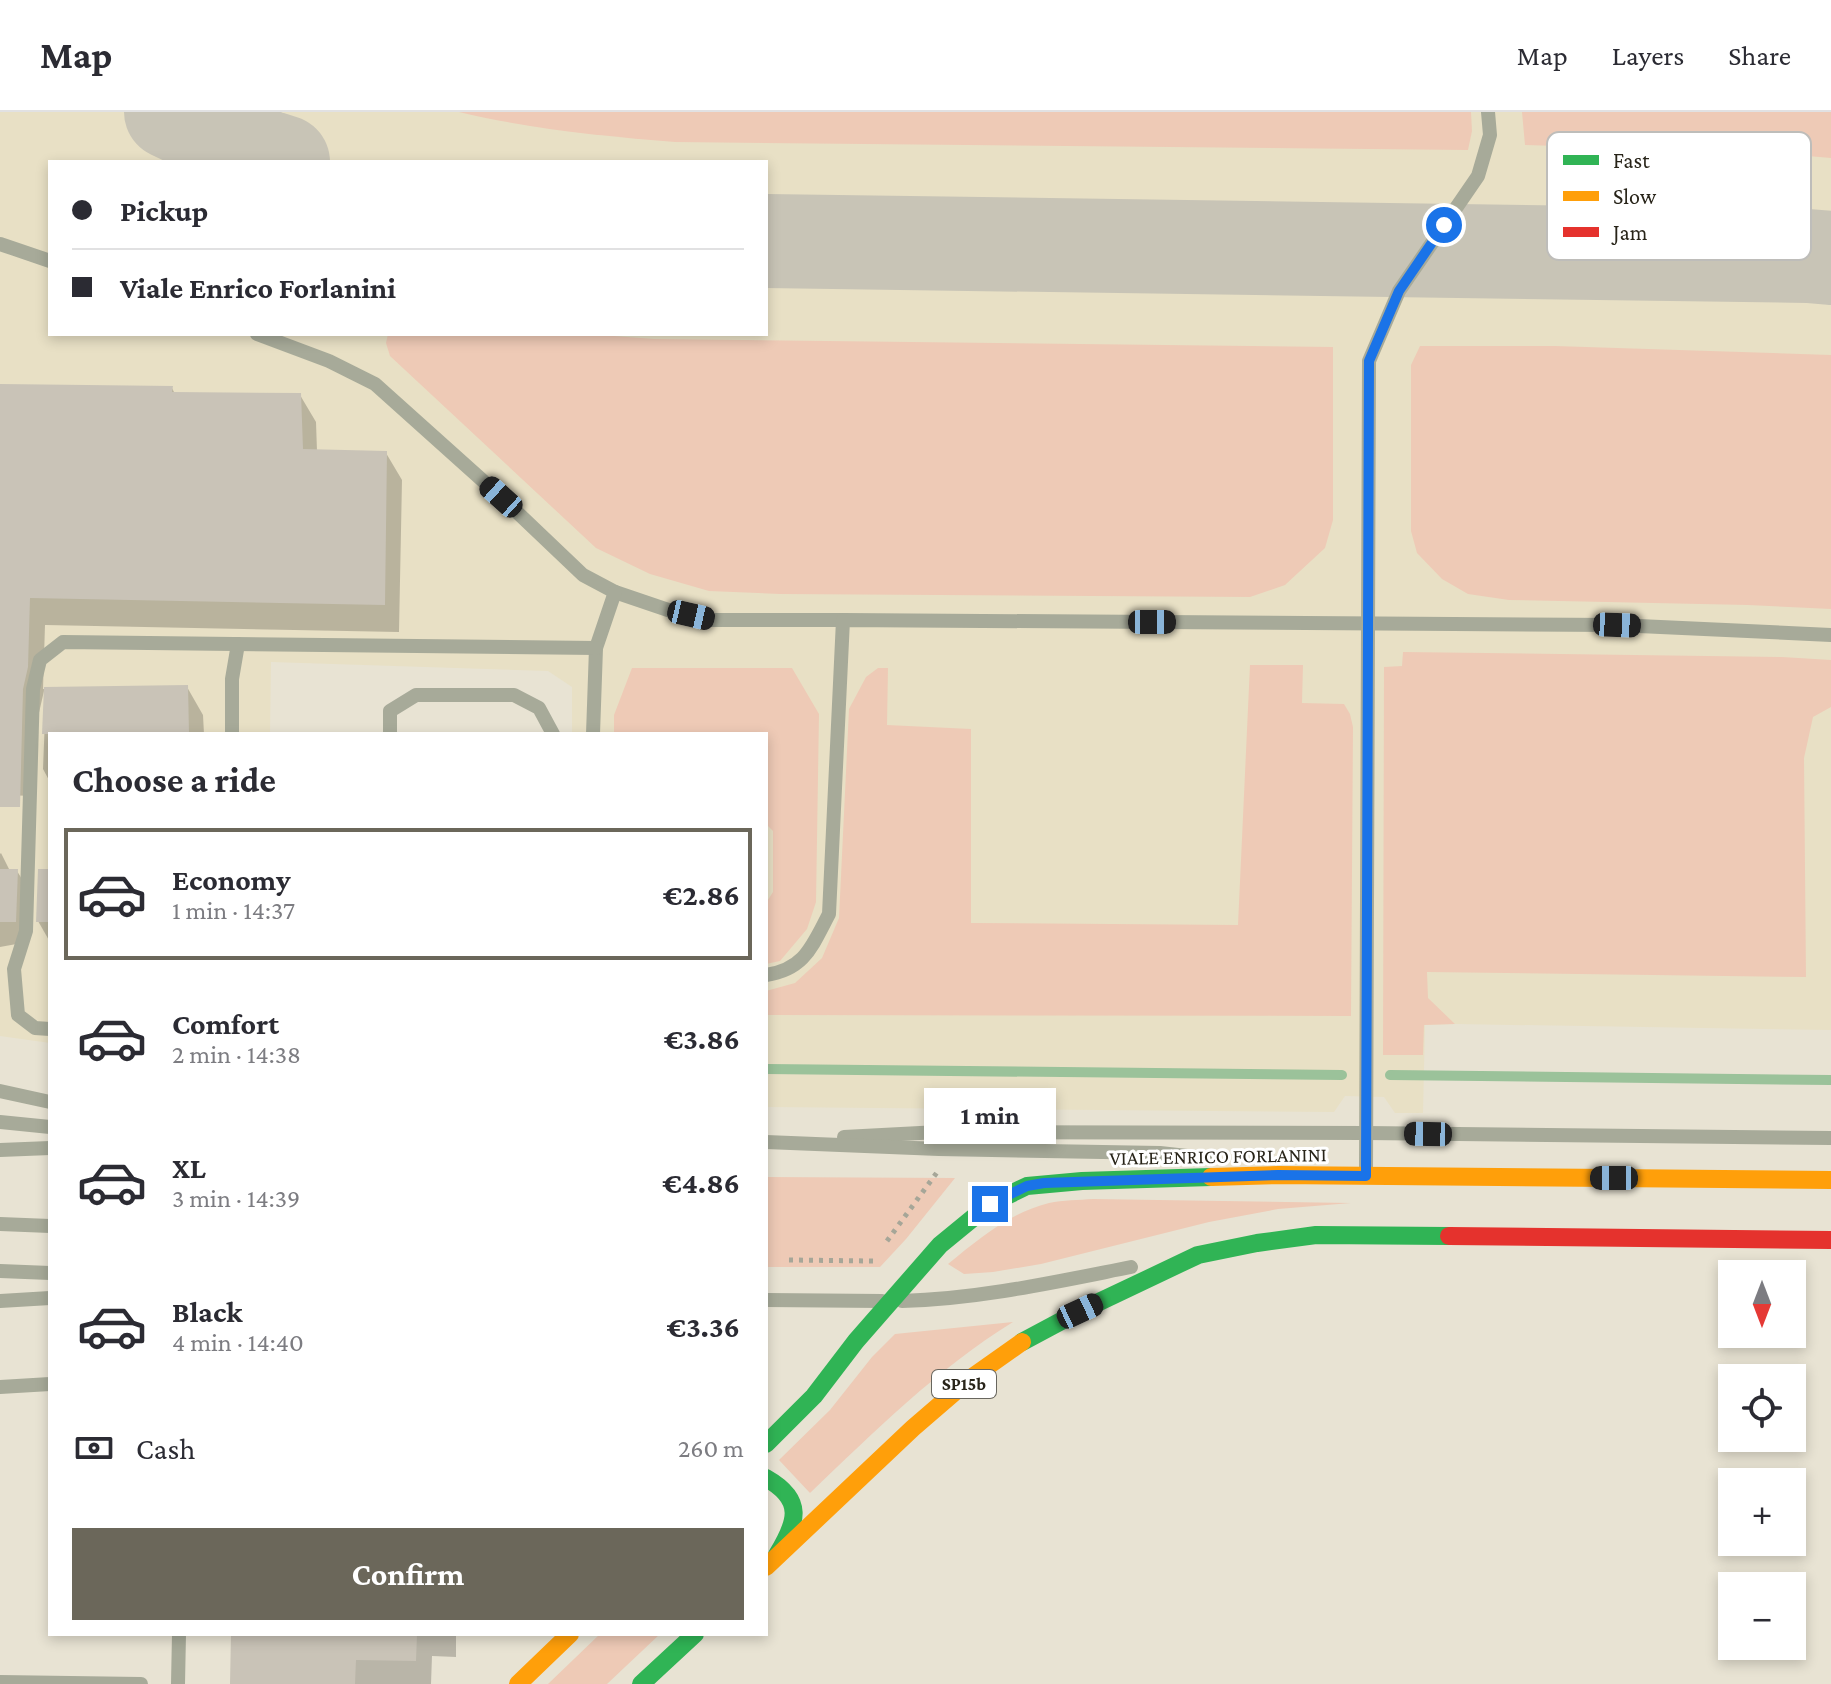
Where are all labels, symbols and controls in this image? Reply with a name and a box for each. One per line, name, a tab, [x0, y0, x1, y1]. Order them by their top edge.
text: Map	[40, 34, 113, 76]
text: Map	[1517, 40, 1568, 71]
text: Layers	[1612, 40, 1684, 71]
text: Share	[1728, 40, 1791, 71]
legend	[1547, 132, 1811, 260]
text: Fast	[1613, 148, 1650, 173]
text: Slow	[1613, 184, 1657, 209]
text: Pickup	[120, 194, 208, 227]
route start	[1426, 207, 1462, 243]
text: Jam	[1611, 220, 1648, 245]
text: Viale Enrico Forlanini	[120, 271, 396, 304]
car	[475, 472, 527, 522]
car	[665, 598, 717, 632]
car	[1128, 610, 1176, 634]
car	[1593, 612, 1641, 638]
text: Choose a ride	[72, 760, 276, 800]
icon: car	[76, 858, 148, 930]
text: Economy	[172, 863, 291, 896]
text: €2.86	[663, 878, 740, 911]
text: 1 min · 14:37	[172, 896, 295, 925]
icon: car	[76, 1002, 148, 1074]
text: Comfort	[172, 1007, 279, 1040]
text: €3.86	[664, 1022, 740, 1055]
text: 2 min · 14:38	[172, 1040, 301, 1069]
callout: 1 min	[924, 1088, 1056, 1144]
text: 1 min	[960, 1101, 1020, 1130]
car	[1404, 1122, 1452, 1146]
street label: VIALE ENRICO FORLANINI	[1109, 1143, 1327, 1169]
icon: car	[76, 1146, 148, 1218]
text: XL	[172, 1151, 206, 1184]
text: €4.86	[662, 1166, 740, 1199]
car	[1590, 1166, 1638, 1190]
text: 3 min · 14:39	[172, 1184, 300, 1213]
route end	[972, 1186, 1008, 1222]
north arrow	[1718, 1260, 1806, 1348]
map controls	[1718, 1260, 1806, 1660]
icon: car	[76, 1290, 148, 1362]
car	[1053, 1290, 1107, 1332]
text: Black	[172, 1295, 243, 1328]
text: €3.36	[666, 1310, 740, 1343]
text: 4 min · 14:40	[172, 1328, 304, 1357]
button: locate	[1718, 1364, 1806, 1452]
road number: SP15b	[932, 1370, 996, 1398]
icon: cash	[72, 1426, 116, 1470]
text: Cash	[136, 1432, 195, 1465]
text: 260 m	[678, 1434, 744, 1463]
button: +	[1718, 1468, 1806, 1556]
button: Confirm	[72, 1528, 744, 1620]
button: −	[1718, 1572, 1806, 1660]

